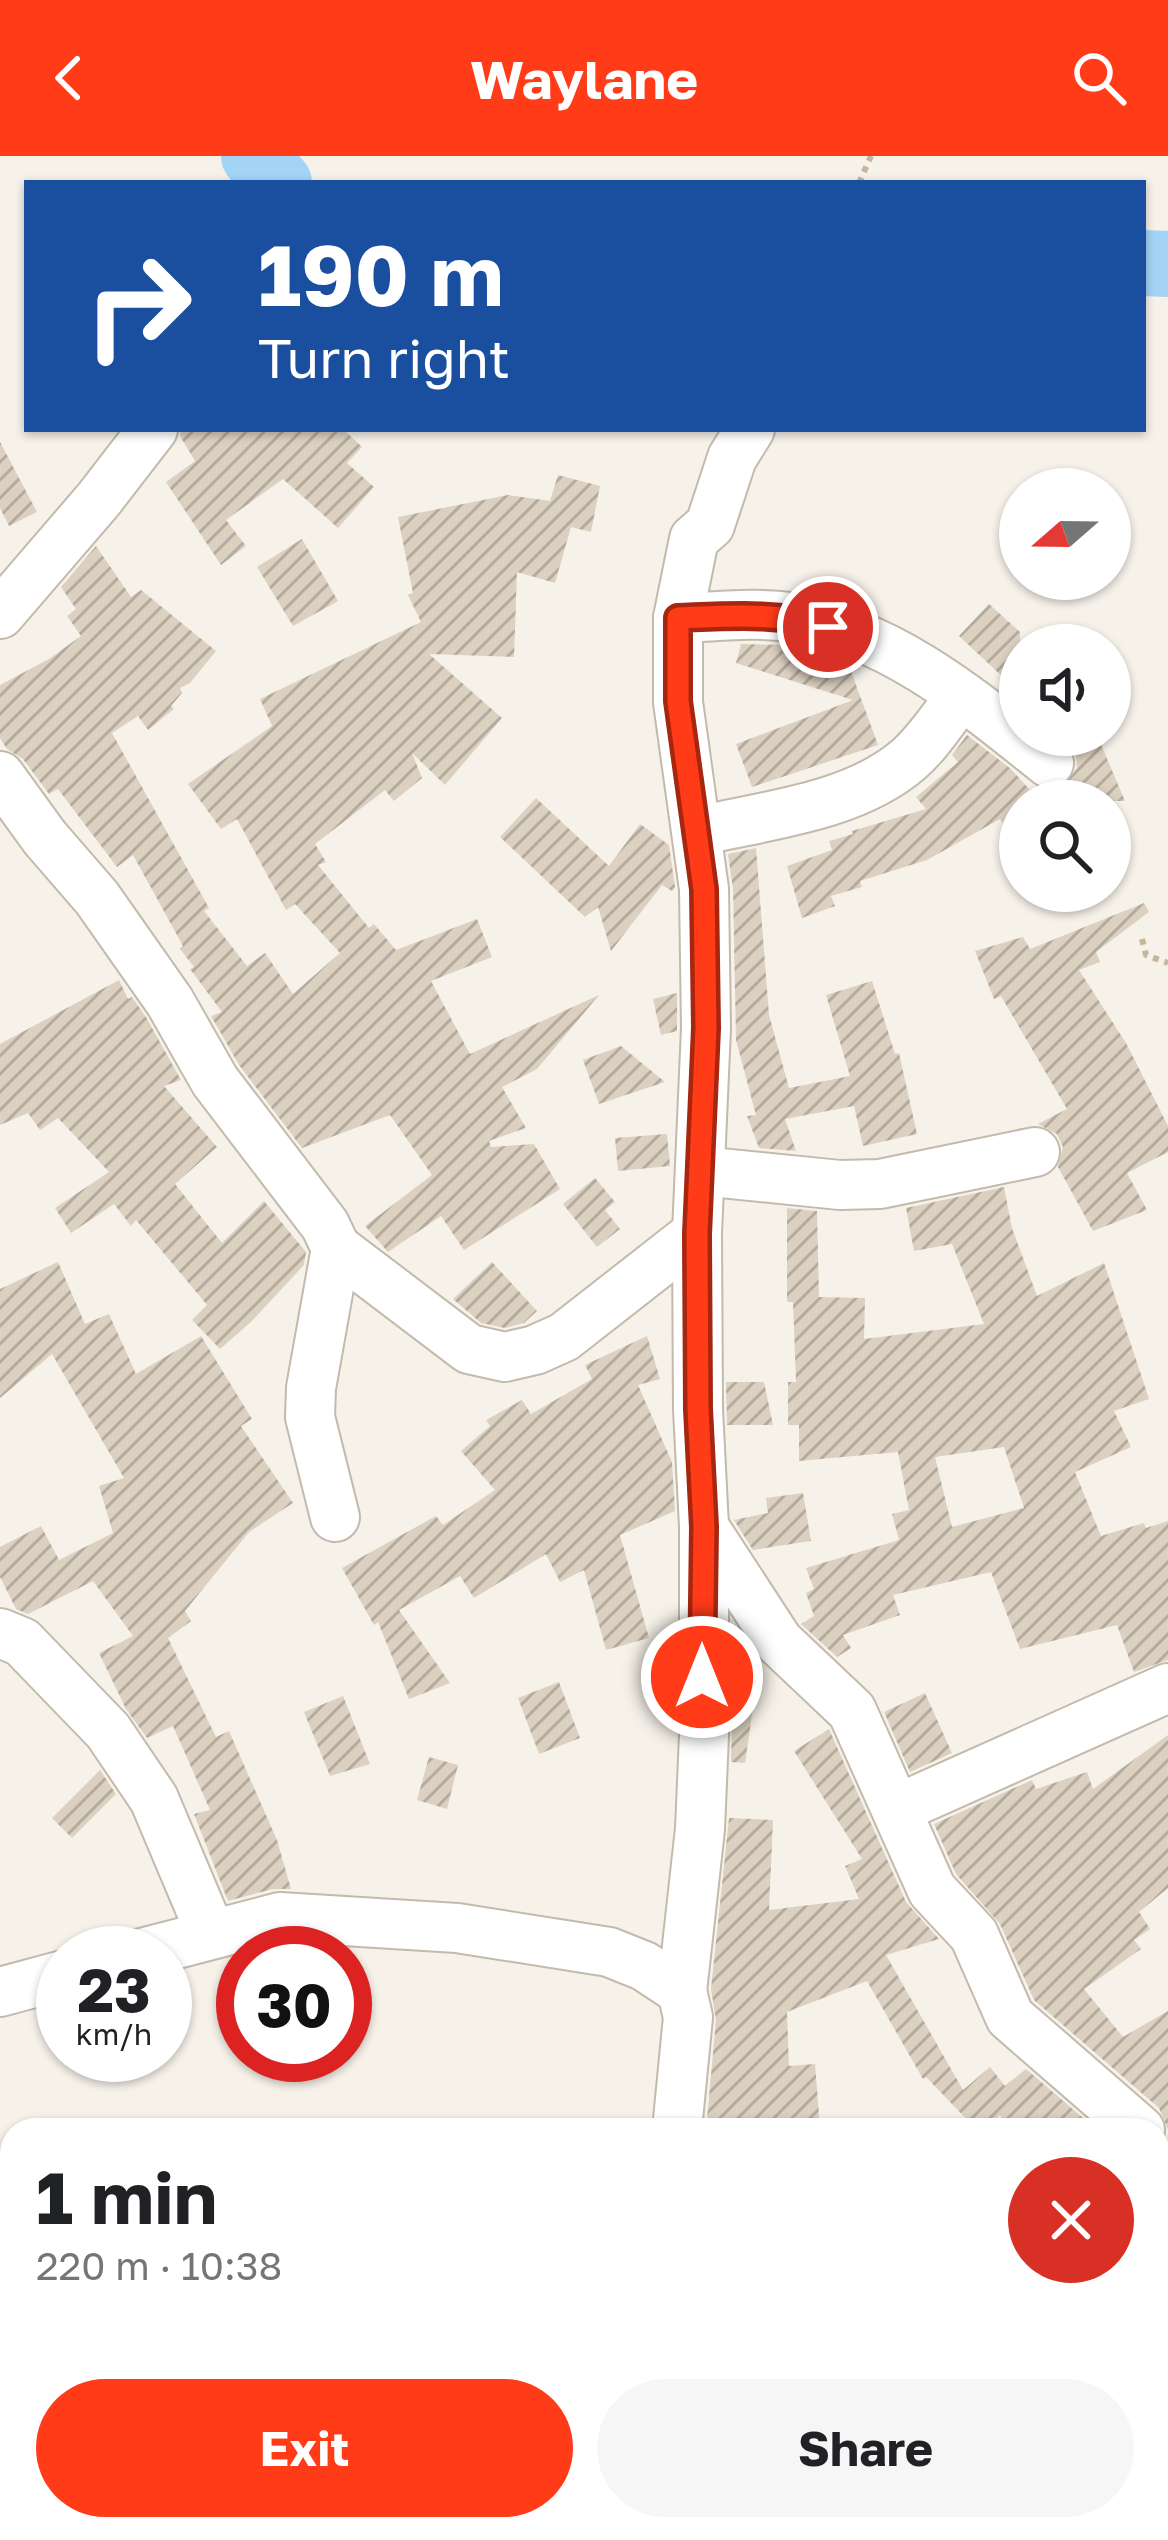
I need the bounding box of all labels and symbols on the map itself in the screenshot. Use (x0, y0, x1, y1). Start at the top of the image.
north arrow (999, 468, 1131, 600)
pin (777, 576, 879, 678)
position arrow (639, 1614, 765, 1740)
speed limit sign: 30 (216, 1926, 372, 2082)

